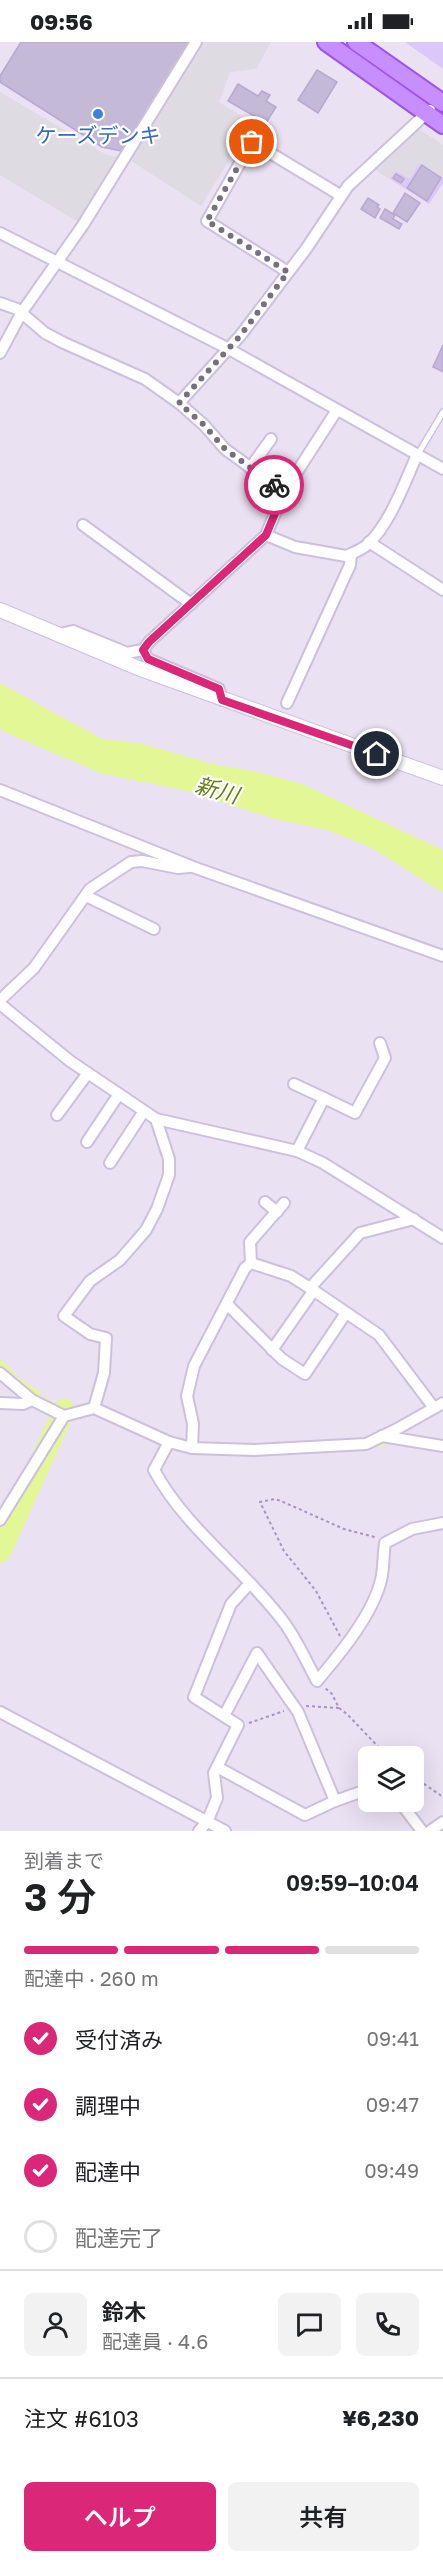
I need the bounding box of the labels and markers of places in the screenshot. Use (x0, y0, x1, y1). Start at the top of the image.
marker: ケーズデンキ (91, 107, 105, 121)
pin (226, 116, 277, 167)
place label: ケーズデンキ (36, 122, 160, 148)
pin (351, 728, 402, 779)

